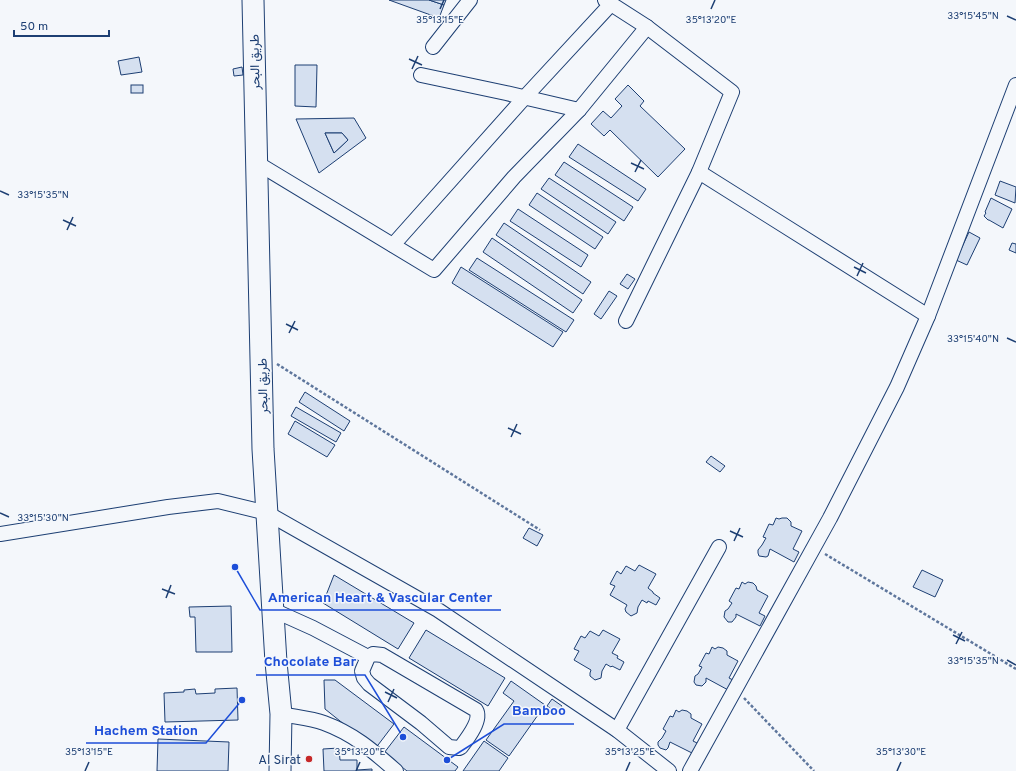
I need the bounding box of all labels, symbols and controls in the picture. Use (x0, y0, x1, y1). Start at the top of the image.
text: 33°15'45"N (947, 10, 999, 23)
scale bar (14, 12, 109, 38)
text: 35°13'15"E (416, 14, 464, 27)
text: 35°13'20"E (686, 14, 736, 27)
text: 50 m (20, 19, 48, 35)
street label: طريق البحر (248, 34, 265, 91)
text: 33°15'35"N (17, 189, 69, 202)
text: 33°15'40"N (947, 333, 999, 346)
street label: طريق البحر (256, 358, 273, 415)
text: 33°15'30"N (17, 512, 69, 525)
callout: American Heart & Vascular Center (260, 584, 501, 610)
text: American Heart & Vascular Center (268, 590, 492, 607)
callout: Chocolate Bar (256, 649, 365, 675)
text: Chocolate Bar (264, 654, 356, 671)
text: 33°15'35"N (947, 655, 999, 668)
callout: Bamboo (504, 698, 574, 724)
text: Bamboo (512, 703, 566, 720)
callout: Hachem Station (86, 717, 206, 743)
text: Hachem Station (94, 723, 198, 740)
text: 35°13'15"E (65, 746, 113, 759)
text: 35°13'20"E (335, 746, 385, 759)
text: 35°13'25"E (605, 746, 655, 759)
text: 35°13'30"E (876, 746, 926, 759)
place label: Al Sirat (258, 753, 301, 769)
marker: Al Sirat (304, 754, 314, 764)

